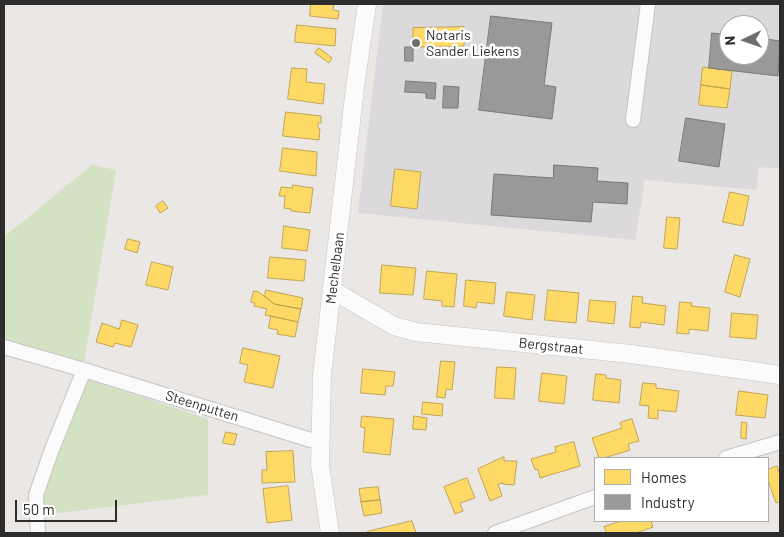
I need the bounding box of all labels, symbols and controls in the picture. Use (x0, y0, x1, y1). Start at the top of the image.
north arrow (719, 15, 769, 65)
place label: Notaris Sander Liekens (426, 27, 519, 59)
text: N (721, 36, 738, 46)
marker: Notaris Sander Liekens (410, 37, 422, 49)
street label: Mechelbaan (322, 231, 348, 305)
street label: Bergstraat (518, 334, 584, 358)
street label: Steenputten (163, 387, 241, 425)
legend (594, 457, 769, 522)
text: Homes (641, 468, 686, 486)
scale bar (18, 490, 120, 522)
text: Industry (641, 493, 695, 511)
text: 50 m (23, 500, 55, 518)

